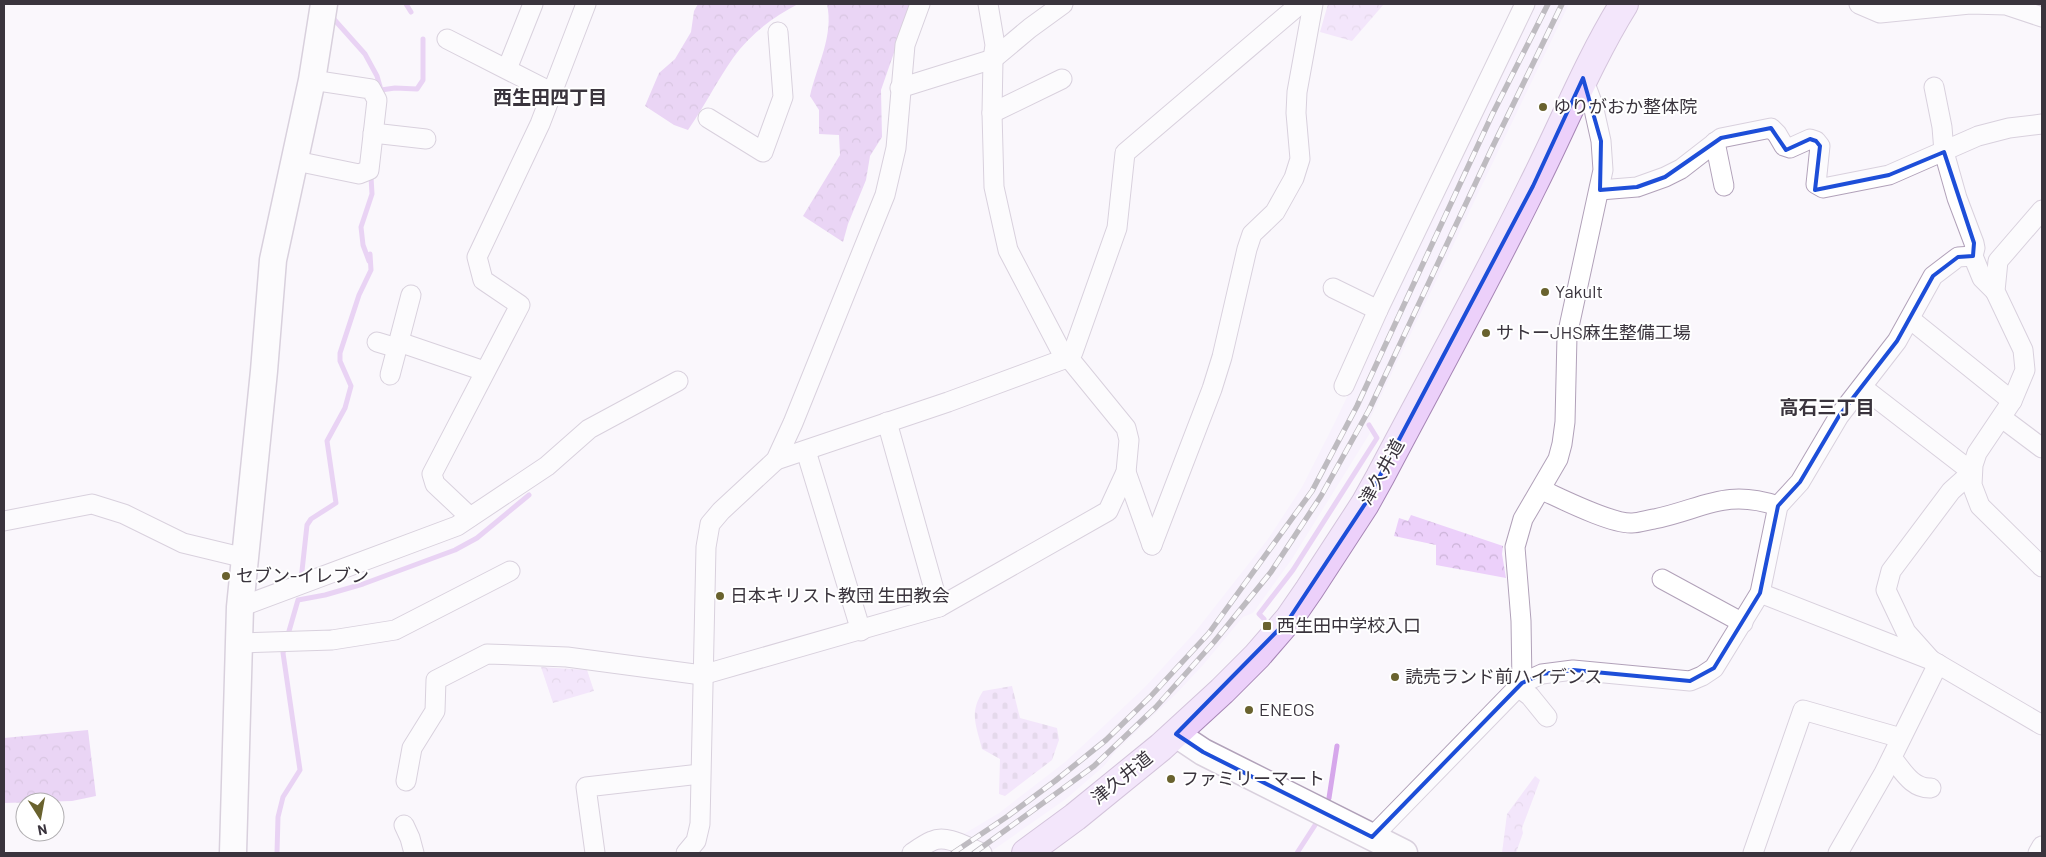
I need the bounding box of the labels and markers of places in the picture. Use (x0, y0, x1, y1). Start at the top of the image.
place label: ゆりがおか整体院 (1553, 95, 1697, 117)
marker: ゆりがおか整体院 (1537, 101, 1549, 113)
place label: Yakult (1555, 280, 1603, 302)
marker: Yakult (1539, 286, 1551, 298)
place label: サトーJHS麻生整備工場 (1496, 321, 1691, 343)
marker: サトーJHS麻生整備工場 (1480, 327, 1492, 339)
place label: セブン-イレブン (236, 564, 369, 586)
marker: セブン-イレブン (220, 570, 232, 582)
place label: 日本キリスト教団 生田教会 (730, 584, 950, 606)
marker: 日本キリスト教団 生田教会 (714, 590, 726, 602)
place label: 西生田中学校入口 (1277, 614, 1421, 636)
marker: 西生田中学校入口 (1261, 620, 1273, 632)
place label: 読売ランド前ハイデンス (1405, 665, 1602, 687)
marker: 読売ランド前ハイデンス (1389, 671, 1401, 683)
place label: ENEOS (1259, 698, 1314, 720)
marker: ENEOS (1243, 704, 1255, 716)
place label: ファミリーマート (1181, 767, 1325, 789)
marker: ファミリーマート (1165, 773, 1177, 785)

